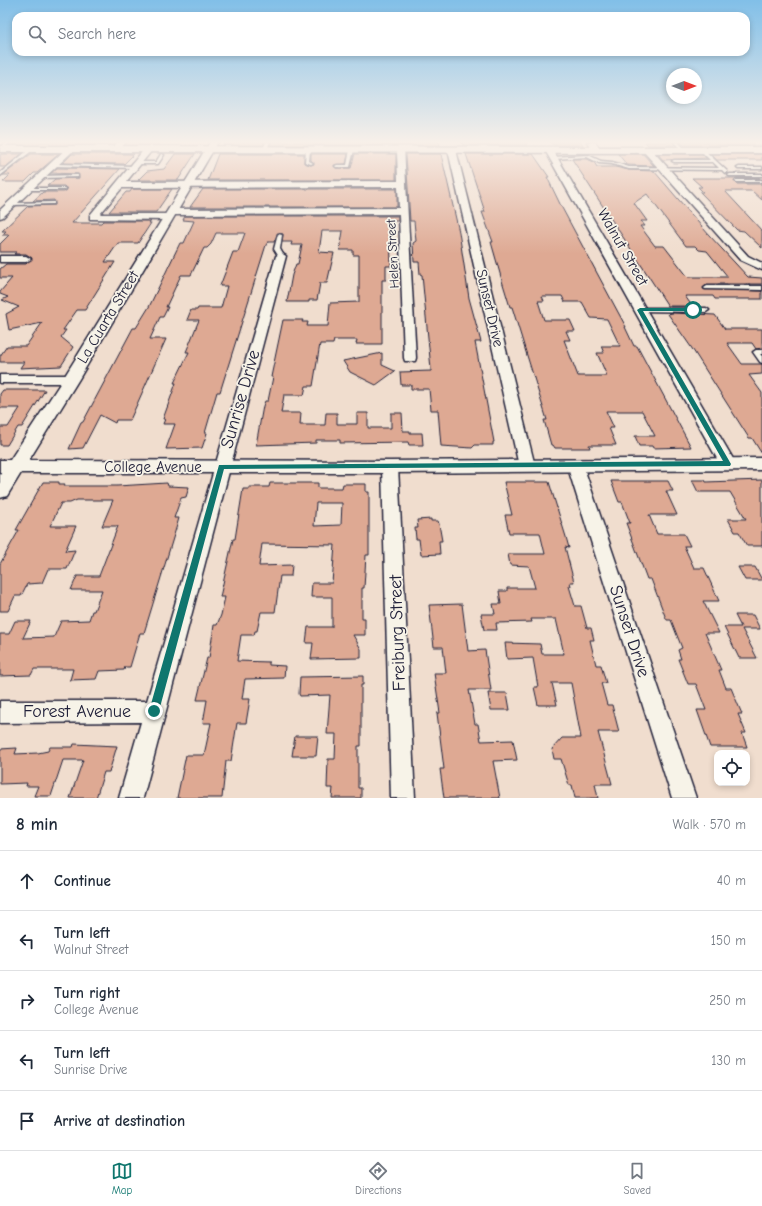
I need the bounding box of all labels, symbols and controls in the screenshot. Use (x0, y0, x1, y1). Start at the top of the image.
search box (12, 12, 750, 56)
icon: search (26, 23, 48, 45)
text: Search here (58, 25, 136, 43)
north arrow (666, 68, 702, 104)
street label: Walnut Street (594, 205, 653, 289)
street label: Helen Street (383, 218, 402, 289)
street label: La Cuarta Street (73, 267, 143, 367)
street label: Sunset Drive (472, 267, 508, 349)
route start (684, 301, 702, 319)
street label: Sunrise Drive (216, 347, 265, 451)
street label: College Avenue (104, 458, 202, 476)
street label: Freiburg Street (385, 574, 410, 691)
street label: Sunset Drive (605, 583, 654, 680)
street label: Forest Avenue (23, 701, 131, 722)
route end (145, 702, 163, 720)
map controls (714, 750, 750, 786)
button: locate (714, 750, 750, 786)
text: 8 min (16, 815, 58, 834)
text: Walk · 570 m (673, 817, 746, 832)
icon: ahead (16, 870, 38, 892)
text: Continue (54, 872, 111, 890)
text: 40 m (717, 873, 746, 888)
text: Turn left (54, 924, 110, 942)
icon: left (16, 930, 38, 952)
text: 150 m (711, 933, 746, 948)
text: Walnut Street (54, 942, 128, 957)
text: Turn right (54, 984, 120, 1002)
icon: right (16, 990, 38, 1012)
text: 250 m (709, 993, 746, 1008)
text: College Avenue (54, 1002, 138, 1017)
text: Turn left (54, 1044, 110, 1062)
icon: left (16, 1050, 38, 1072)
text: 130 m (711, 1053, 746, 1068)
text: Sunrise Drive (54, 1062, 127, 1077)
icon: arrive (16, 1110, 38, 1132)
text: Arrive at destination (54, 1112, 185, 1130)
tab: Map (111, 1160, 133, 1197)
tab: Directions (355, 1160, 402, 1197)
tab: Saved (624, 1160, 651, 1197)

